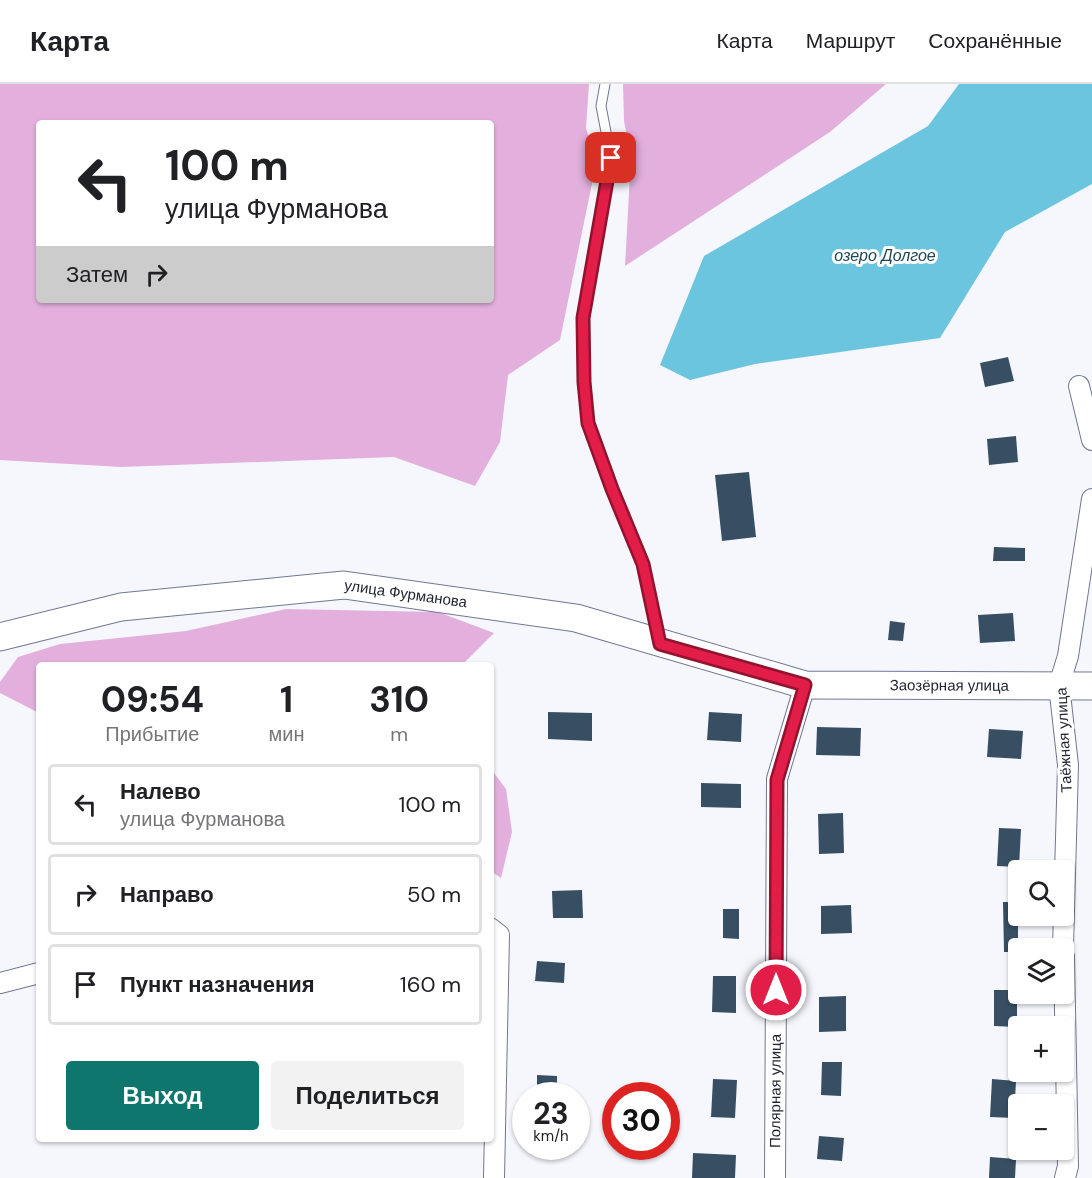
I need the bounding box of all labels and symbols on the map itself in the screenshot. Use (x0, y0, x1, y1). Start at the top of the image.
pin (585, 132, 636, 183)
water label: озеро Долгое (834, 245, 936, 266)
street label: улица Фурманова (343, 575, 469, 612)
street label: Заозёрная улица (890, 675, 1010, 696)
street label: Таёжная улица (1051, 686, 1077, 793)
position arrow (744, 958, 808, 1022)
street label: Полярная улица (765, 1033, 786, 1148)
speed limit sign: 30 (602, 1082, 680, 1160)

